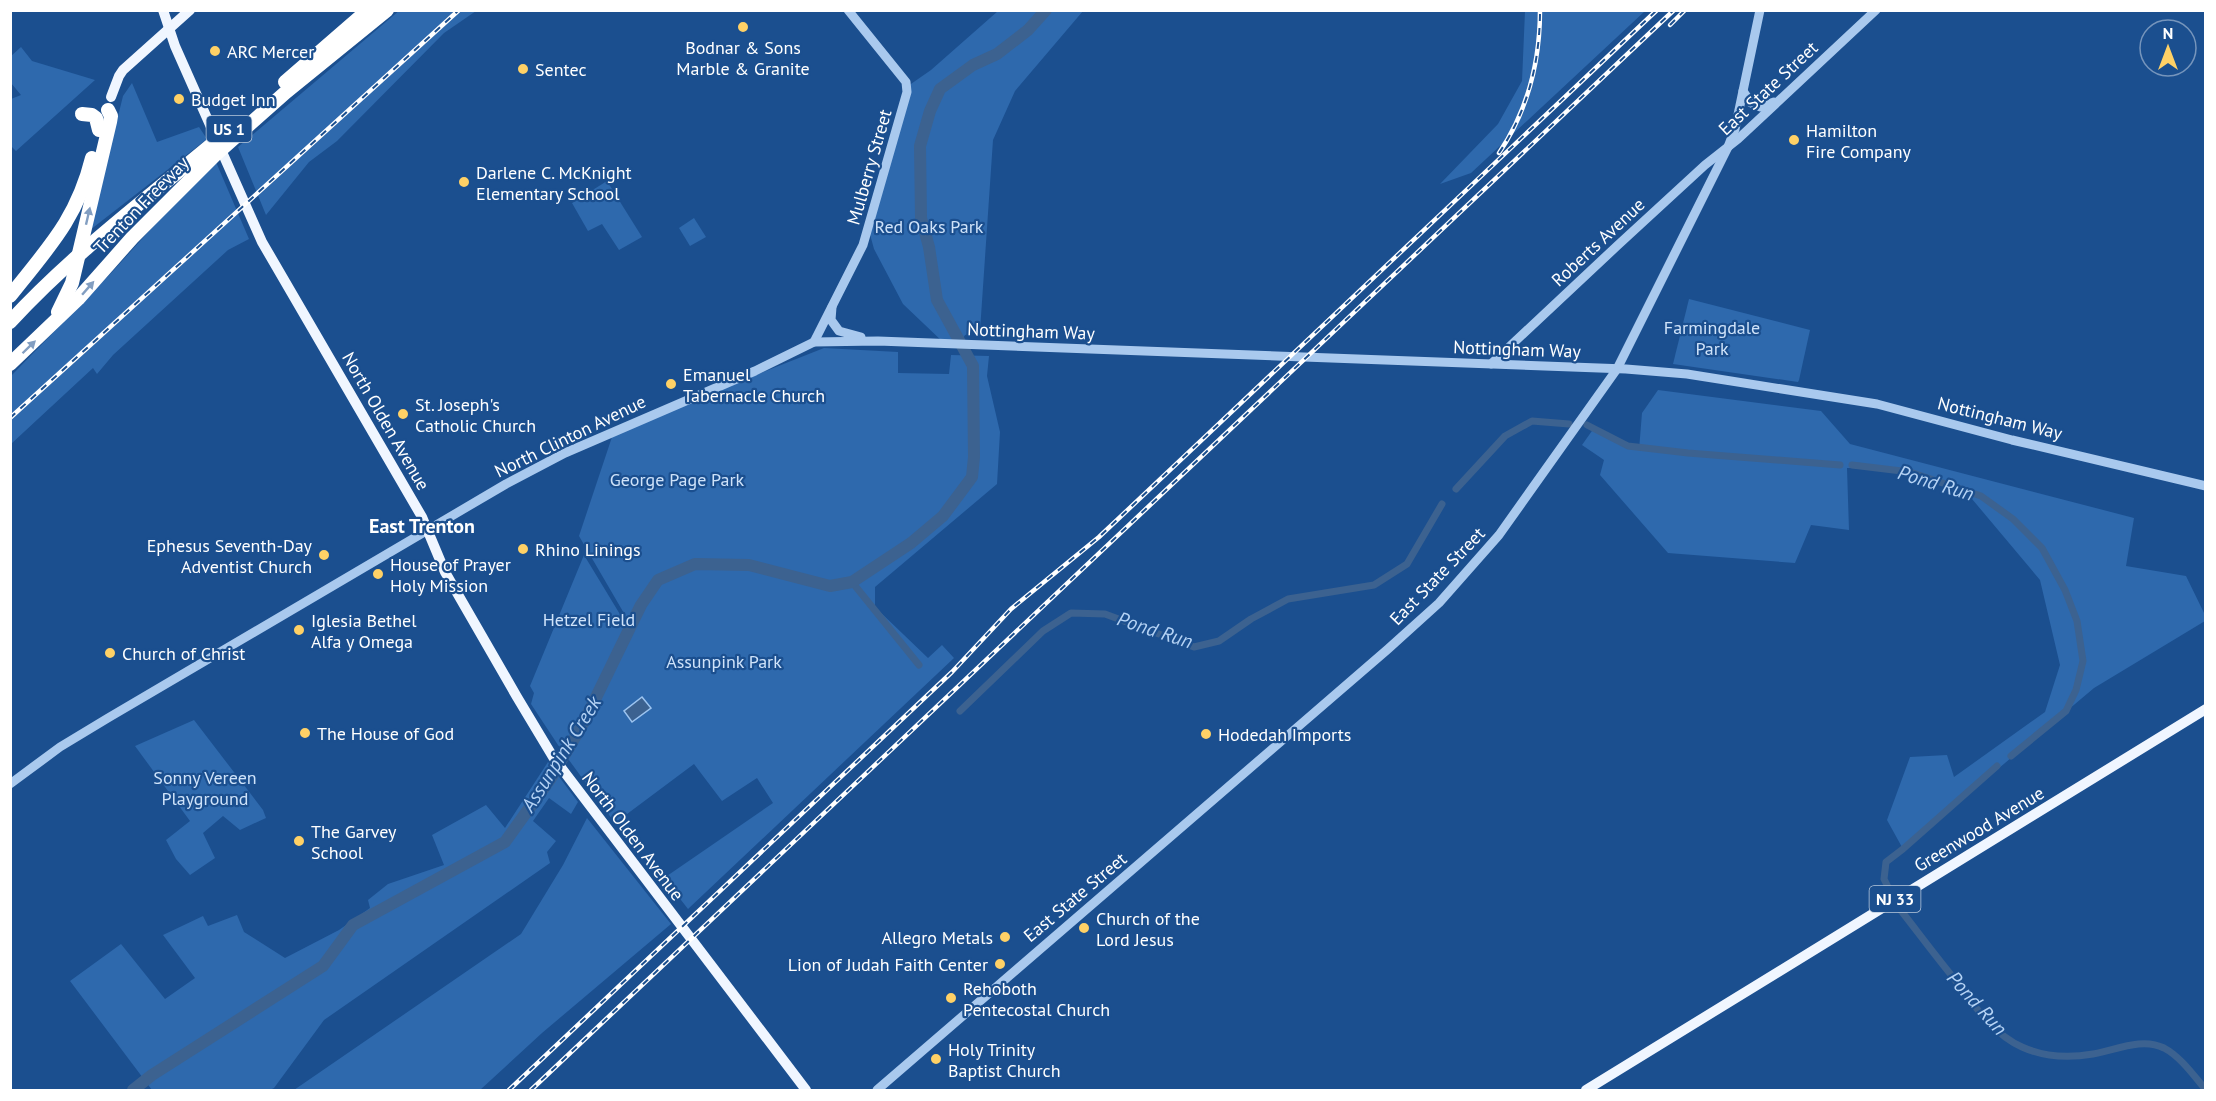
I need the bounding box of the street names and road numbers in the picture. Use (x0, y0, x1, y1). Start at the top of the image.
street label: East State Street (1714, 36, 1822, 140)
street label: Mulberry Street (842, 107, 896, 227)
road number: US 1 (206, 116, 252, 142)
street label: Trenton Freeway (89, 151, 194, 259)
street label: Roberts Avenue (1547, 193, 1649, 291)
street label: Nottingham Way (967, 317, 1096, 345)
street label: Nottingham Way (1453, 335, 1582, 363)
street label: North Olden Avenue (337, 348, 435, 494)
street label: North Clinton Avenue (491, 389, 649, 483)
street label: Nottingham Way (1935, 391, 2065, 445)
street label: East State Street (1384, 522, 1490, 630)
street label: North Olden Avenue (577, 767, 689, 905)
street label: Greenwood Avenue (1910, 781, 2048, 877)
street label: East State Street (1019, 847, 1131, 947)
road number: NJ 33 (1870, 886, 1920, 912)

